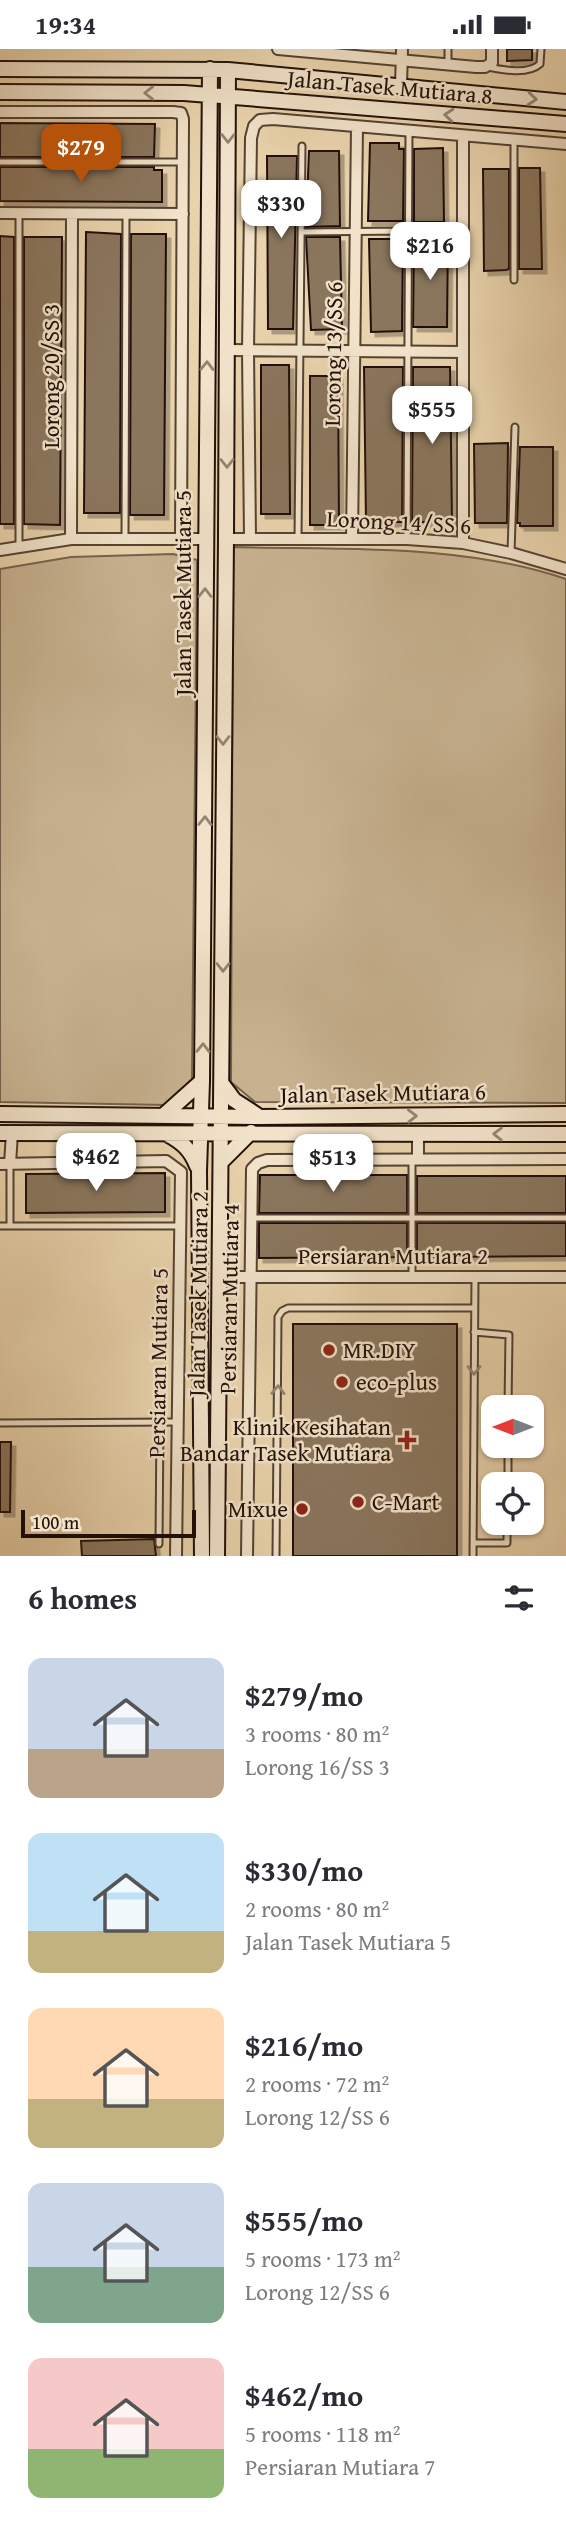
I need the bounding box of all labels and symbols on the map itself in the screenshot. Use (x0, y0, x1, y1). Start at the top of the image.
street label: Jalan Tasek Mutiara 8 (283, 61, 494, 112)
one-way arrow (143, 85, 154, 101)
one-way arrow (527, 91, 538, 106)
one-way arrow (443, 108, 454, 123)
pin: $279 (40, 125, 122, 184)
one-way arrow (220, 133, 235, 144)
pin: $330 (240, 181, 322, 240)
pin: $216 (389, 223, 471, 282)
street label: Lorong 13/SS 6 (315, 281, 350, 427)
street label: Lorong 20/SS 3 (34, 304, 67, 448)
one-way arrow (199, 360, 215, 371)
pin: $555 (391, 387, 473, 446)
one-way arrow (219, 459, 235, 469)
street label: Jalan Tasek Mutiara 5 (166, 490, 199, 699)
street label: Lorong 14/SS 6 (326, 501, 472, 542)
one-way arrow (197, 588, 213, 598)
one-way arrow (215, 735, 231, 746)
one-way arrow (197, 815, 213, 826)
one-way arrow (215, 963, 231, 973)
one-way arrow (195, 1043, 210, 1054)
street label: Jalan Tasek Mutiara 6 (277, 1074, 486, 1111)
one-way arrow (407, 1108, 418, 1123)
one-way arrow (492, 1126, 503, 1141)
pin: $462 (55, 1133, 137, 1193)
pin: $513 (292, 1135, 374, 1194)
street label: Jalan Tasek Mutiara 2 (179, 1191, 216, 1400)
street label: Persiaran Mutiara 4 (210, 1204, 247, 1394)
street label: Persiaran Mutiara 2 (298, 1239, 488, 1272)
street label: Persiaran Mutiara 5 (139, 1268, 176, 1458)
place label: MR.DIY (343, 1333, 416, 1366)
marker: MR.DIY (321, 1342, 337, 1358)
place label: eco-plus (356, 1365, 437, 1398)
one-way arrow (466, 1365, 482, 1376)
marker: eco-plus (334, 1374, 350, 1390)
one-way arrow (270, 1384, 286, 1395)
north arrow (481, 1395, 544, 1458)
place label: Klinik Kesihatan Bandar Tasek Mutiara (180, 1410, 391, 1469)
marker: Klinik Kesihatan Bandar Tasek Mutiara (397, 1430, 417, 1450)
place label: C-Mart (372, 1485, 440, 1518)
place label: Mixue (228, 1492, 288, 1525)
marker: C-Mart (350, 1494, 366, 1510)
marker: Mixue (294, 1501, 310, 1517)
scale bar (21, 1507, 196, 1539)

